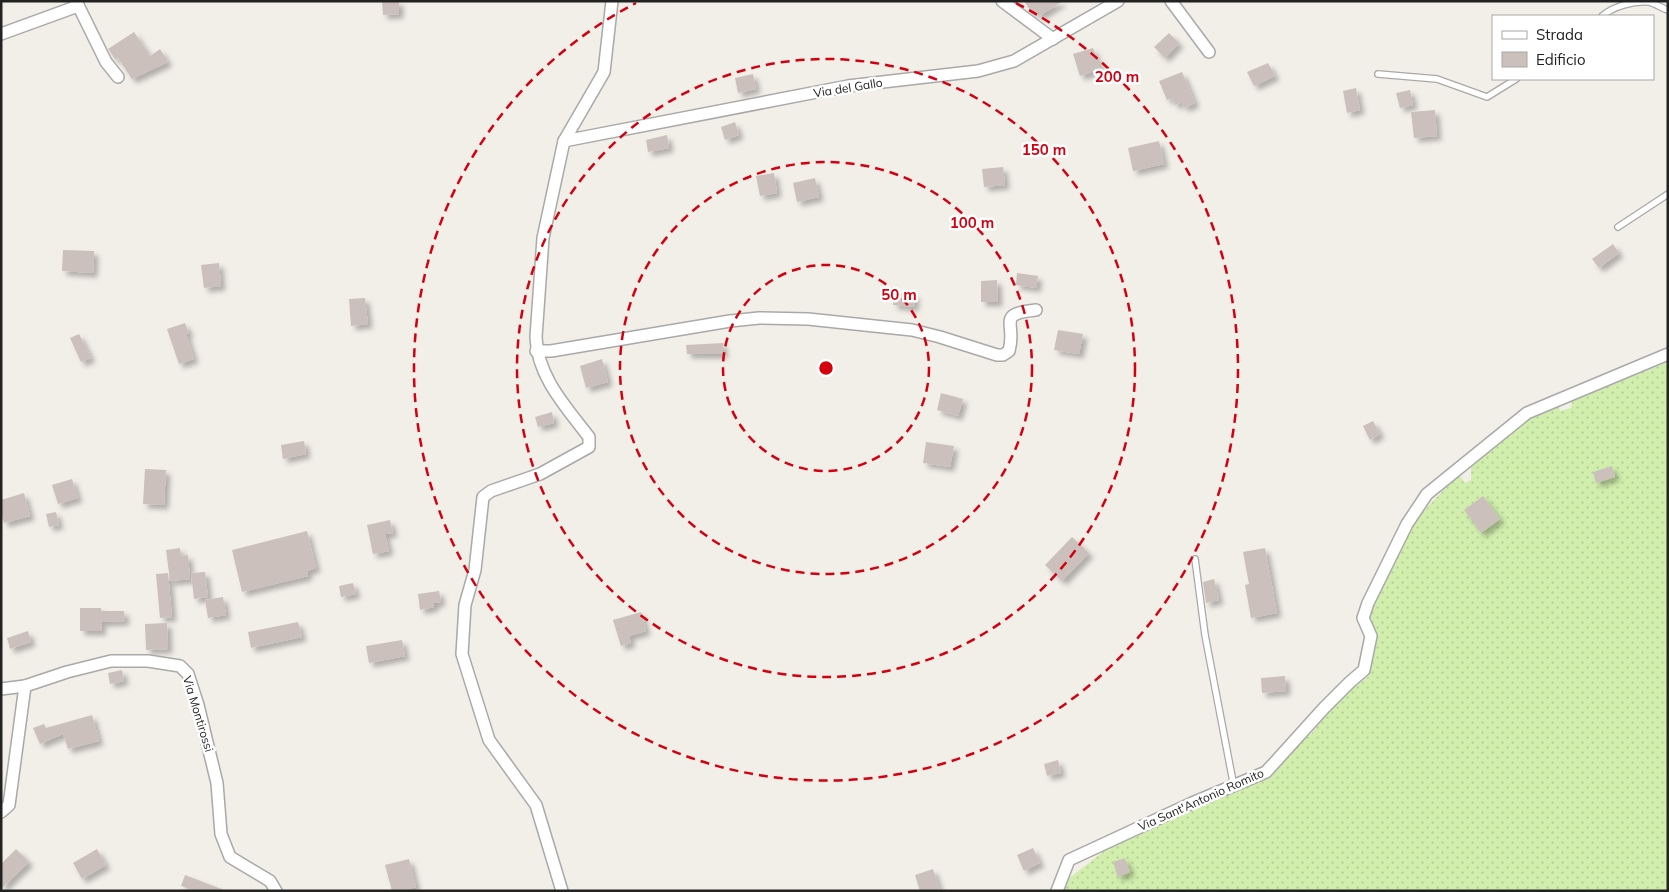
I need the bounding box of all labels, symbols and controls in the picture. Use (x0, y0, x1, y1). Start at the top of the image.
legend (1492, 15, 1654, 80)
text: Strada (1536, 25, 1583, 44)
text: Edificio (1536, 50, 1586, 69)
text: 200 m (1095, 67, 1139, 86)
street label: Via del Gallo (812, 75, 884, 100)
text: 150 m (1022, 140, 1066, 159)
text: 100 m (950, 213, 994, 232)
text: 50 m (881, 285, 917, 304)
centre of rings (817, 359, 835, 377)
street label: Via Montirossi (180, 674, 217, 754)
street label: Via Sant'Antonio Romito (1136, 765, 1266, 834)

